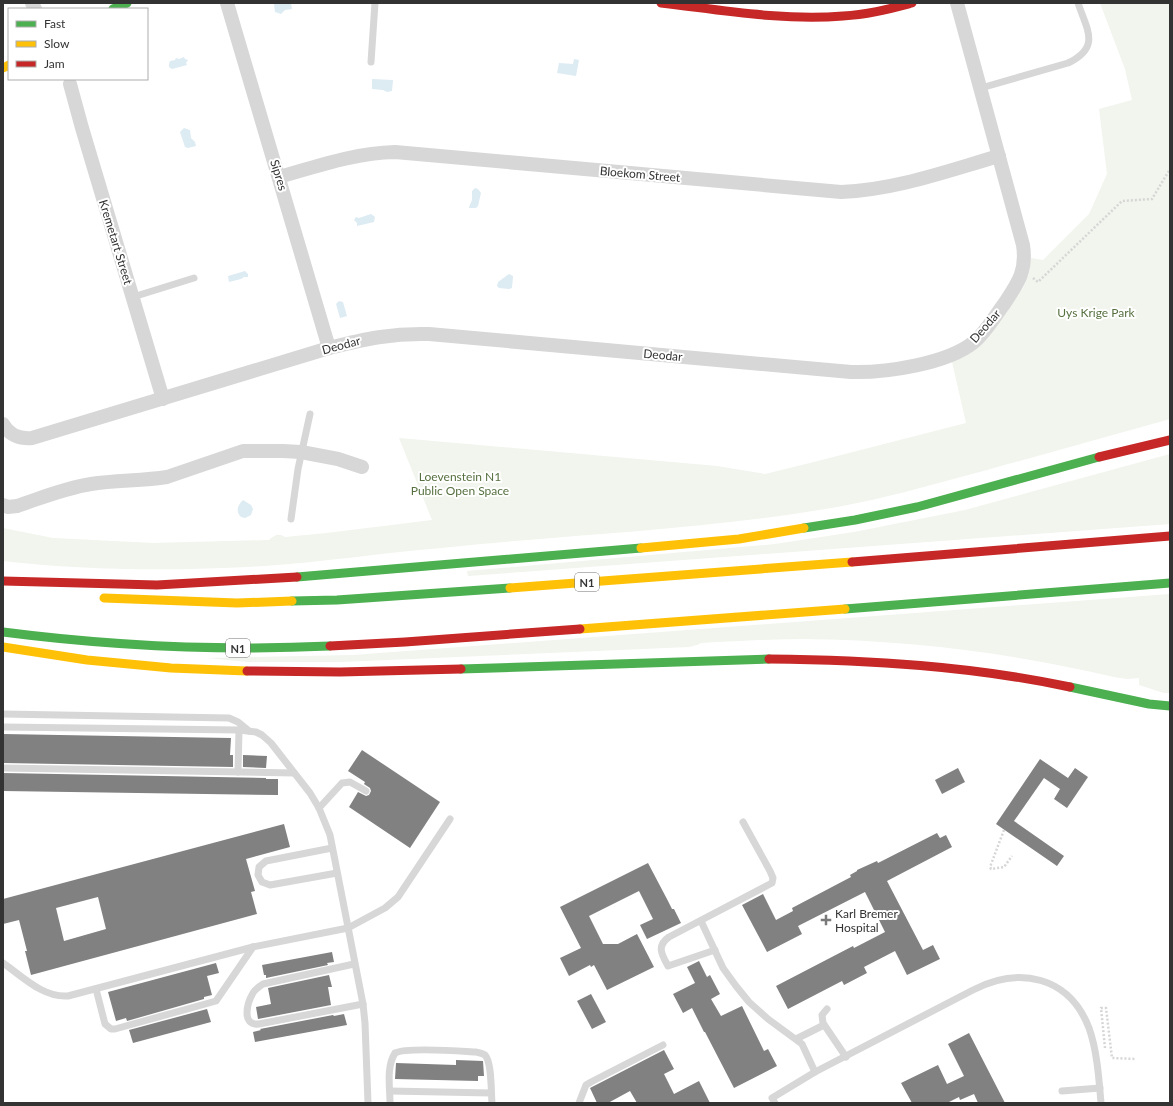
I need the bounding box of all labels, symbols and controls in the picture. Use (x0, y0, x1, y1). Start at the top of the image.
legend (8, 8, 148, 80)
text: Fast (44, 16, 66, 31)
text: Slow (44, 36, 70, 51)
text: Jam (44, 56, 65, 71)
street label: Sipres (267, 158, 291, 192)
street label: Bloekom Street (599, 163, 682, 185)
street label: Kremetart Street (96, 198, 136, 287)
park label: Uys Krige Park (1057, 305, 1136, 320)
street label: Deodar (966, 306, 1004, 346)
street label: Deodar (320, 333, 363, 357)
street label: Deodar (643, 346, 684, 364)
park label: Loevenstein N1 Public Open Space (411, 469, 509, 498)
road number: N1 (575, 573, 599, 591)
road number: N1 (226, 639, 250, 657)
place label: Karl Bremer Hospital (835, 906, 898, 935)
marker: Karl Bremer Hospital (820, 914, 832, 926)

